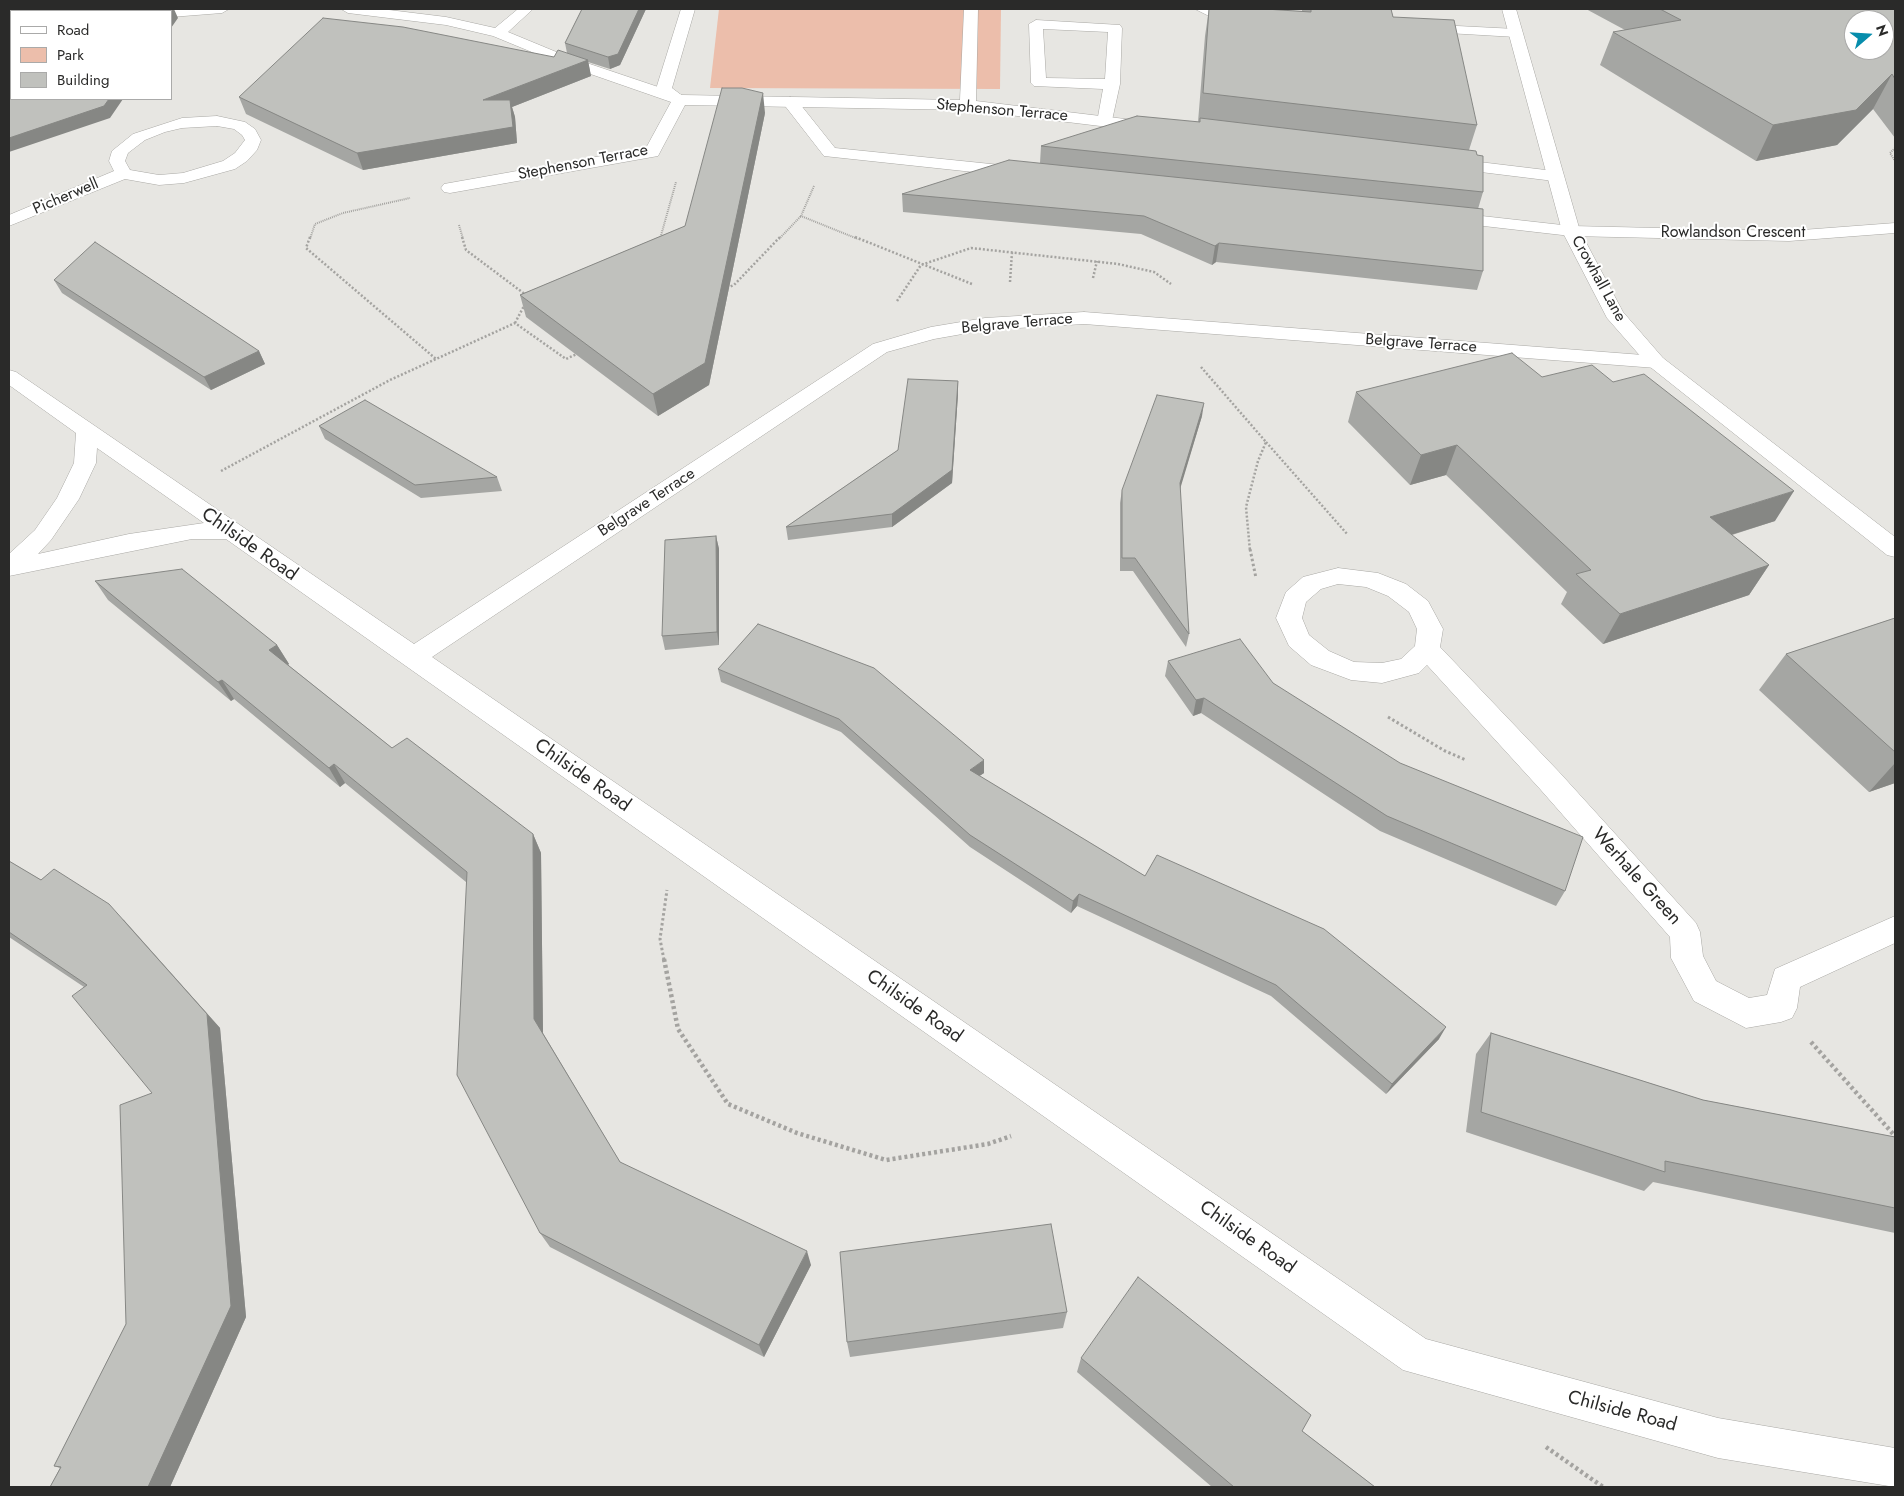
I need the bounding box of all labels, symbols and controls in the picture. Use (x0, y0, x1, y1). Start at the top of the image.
legend (10, 10, 172, 100)
north arrow (1844, 10, 1894, 60)
text: Road (57, 19, 89, 41)
text: N (1871, 22, 1894, 39)
text: Park (57, 44, 84, 66)
text: Building (57, 69, 109, 91)
street label: Stephenson Terrace (935, 96, 1069, 126)
street label: Stephenson Terrace (516, 141, 650, 185)
street label: Picherwell (30, 175, 102, 219)
street label: Rowlandson Crescent (1661, 223, 1805, 243)
street label: Crowhall Lane (1566, 233, 1630, 325)
street label: Belgrave Terrace (961, 310, 1073, 338)
street label: Belgrave Terrace (1365, 331, 1477, 357)
street label: Belgrave Terrace (595, 465, 699, 541)
street label: Chilside Road (197, 503, 301, 587)
street label: Chilside Road (530, 734, 634, 818)
street label: Werhale Green (1586, 824, 1686, 930)
street label: Chilside Road (862, 965, 966, 1049)
street label: Chilside Road (1195, 1196, 1299, 1280)
street label: Chilside Road (1565, 1386, 1679, 1438)

